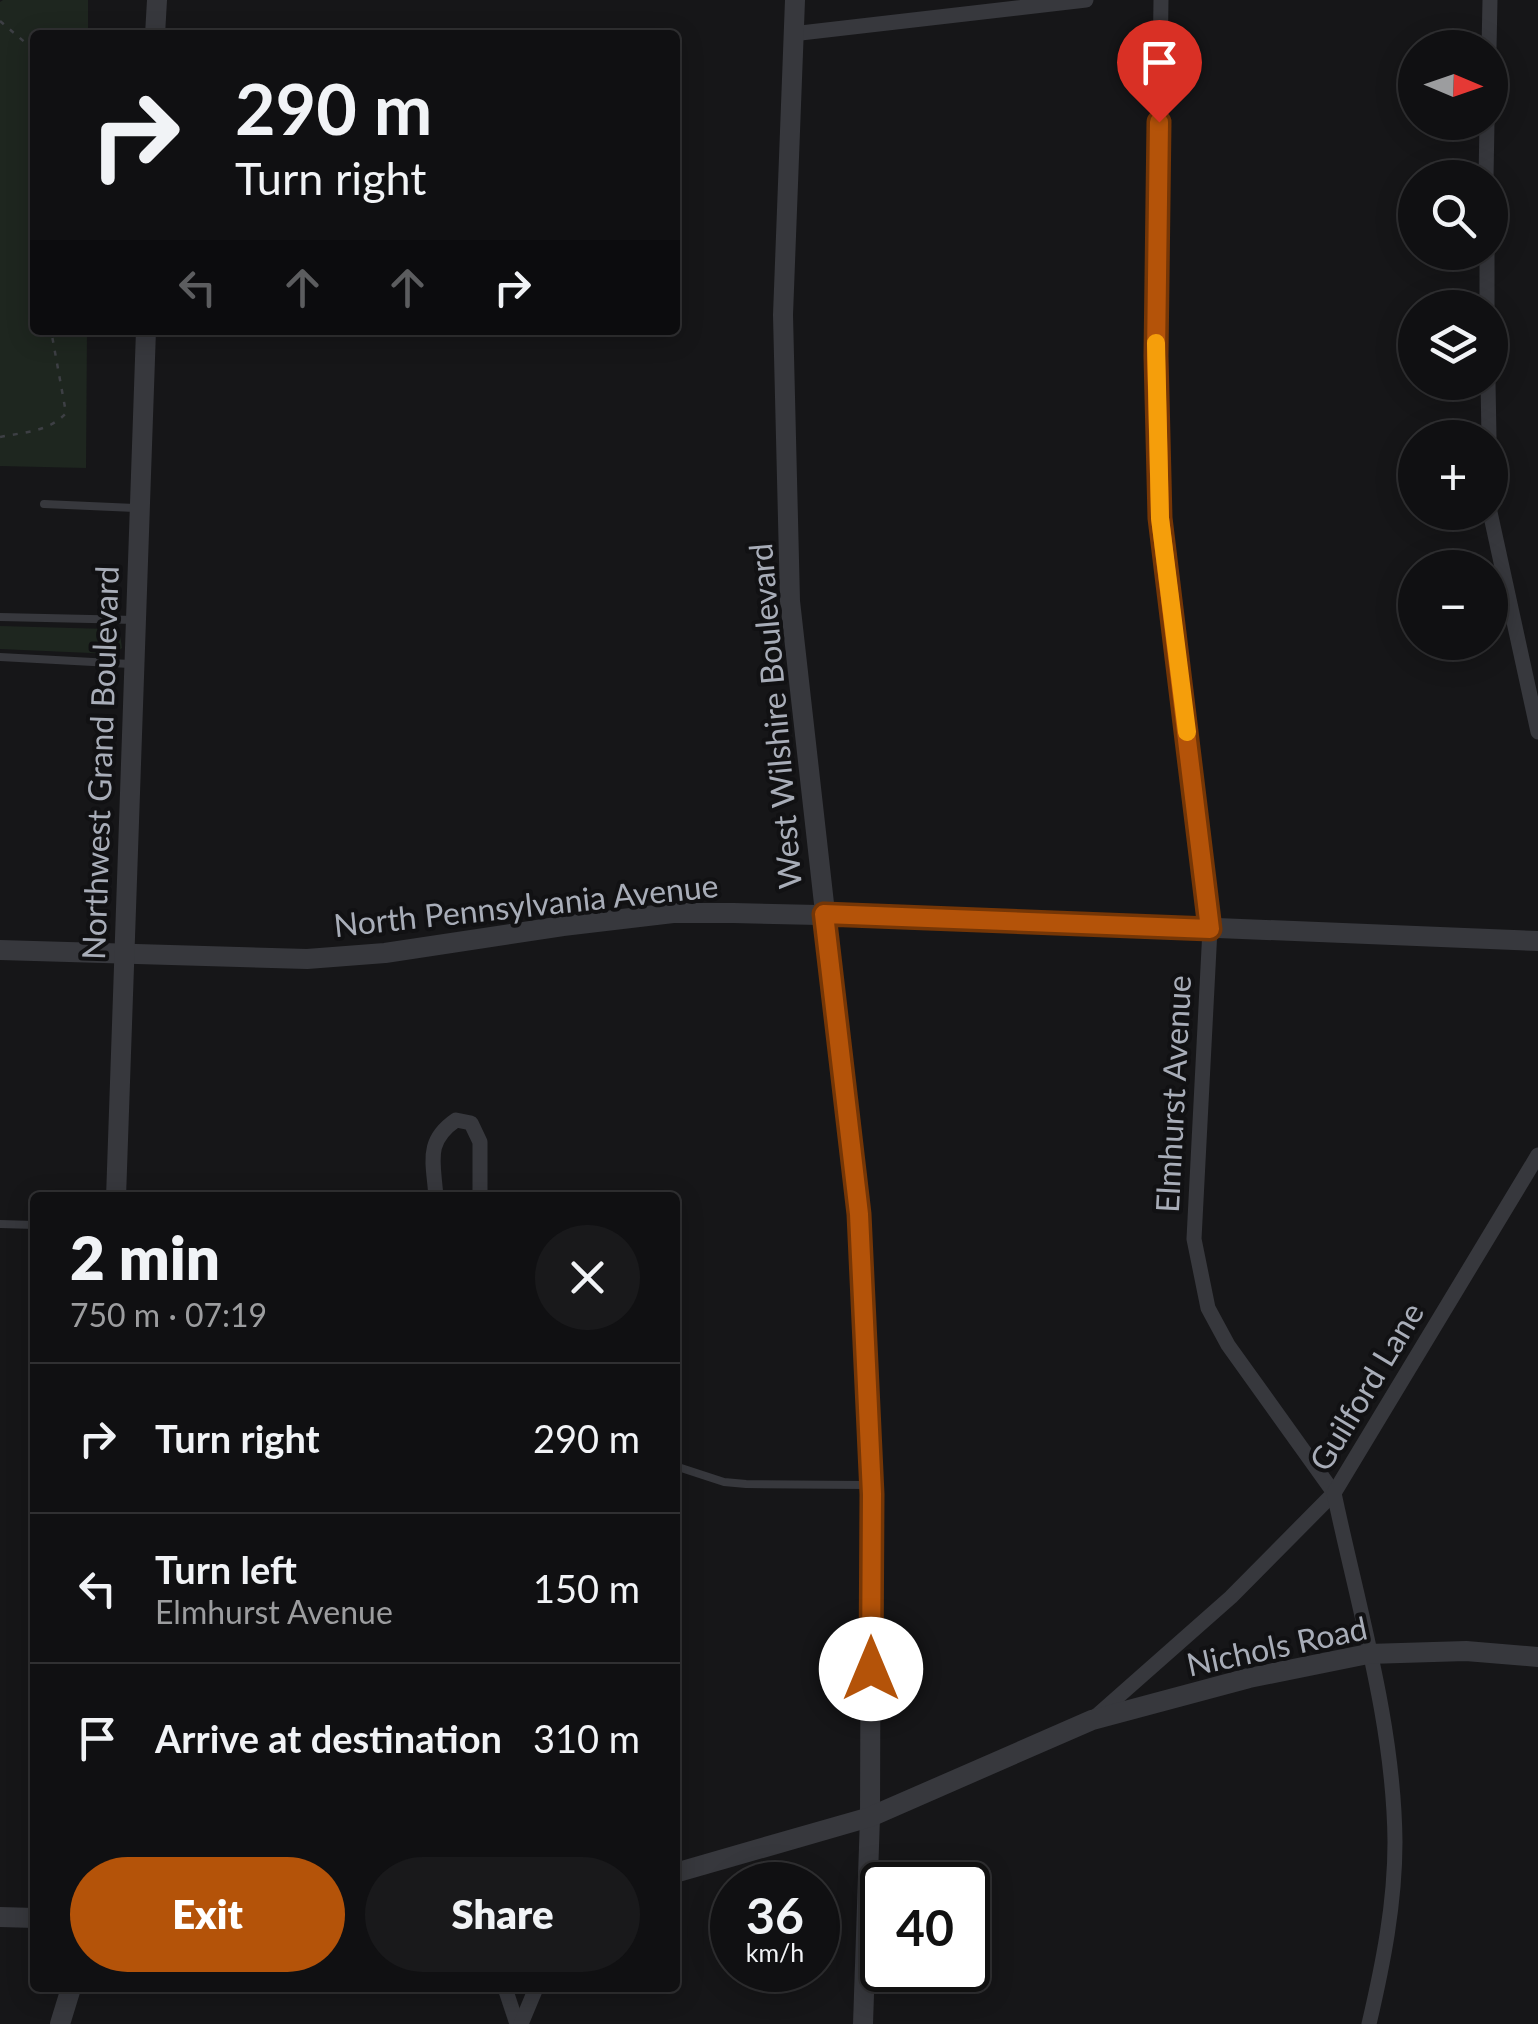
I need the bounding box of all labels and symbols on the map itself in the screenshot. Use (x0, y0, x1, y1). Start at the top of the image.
pin (1117, 20, 1202, 123)
north arrow (1398, 30, 1508, 140)
street label: West Wilshire Boulevard (740, 542, 809, 890)
street label: Northwest Grand Boulevard (73, 565, 126, 961)
street label: North Pennsylvania Avenue (332, 865, 720, 944)
street label: Elmhurst Avenue (1147, 974, 1198, 1214)
street label: Guilford Lane (1300, 1295, 1431, 1477)
street label: Nichols Road (1183, 1607, 1371, 1684)
position arrow (819, 1617, 923, 1721)
speed limit sign: 40 (860, 1862, 990, 1992)

